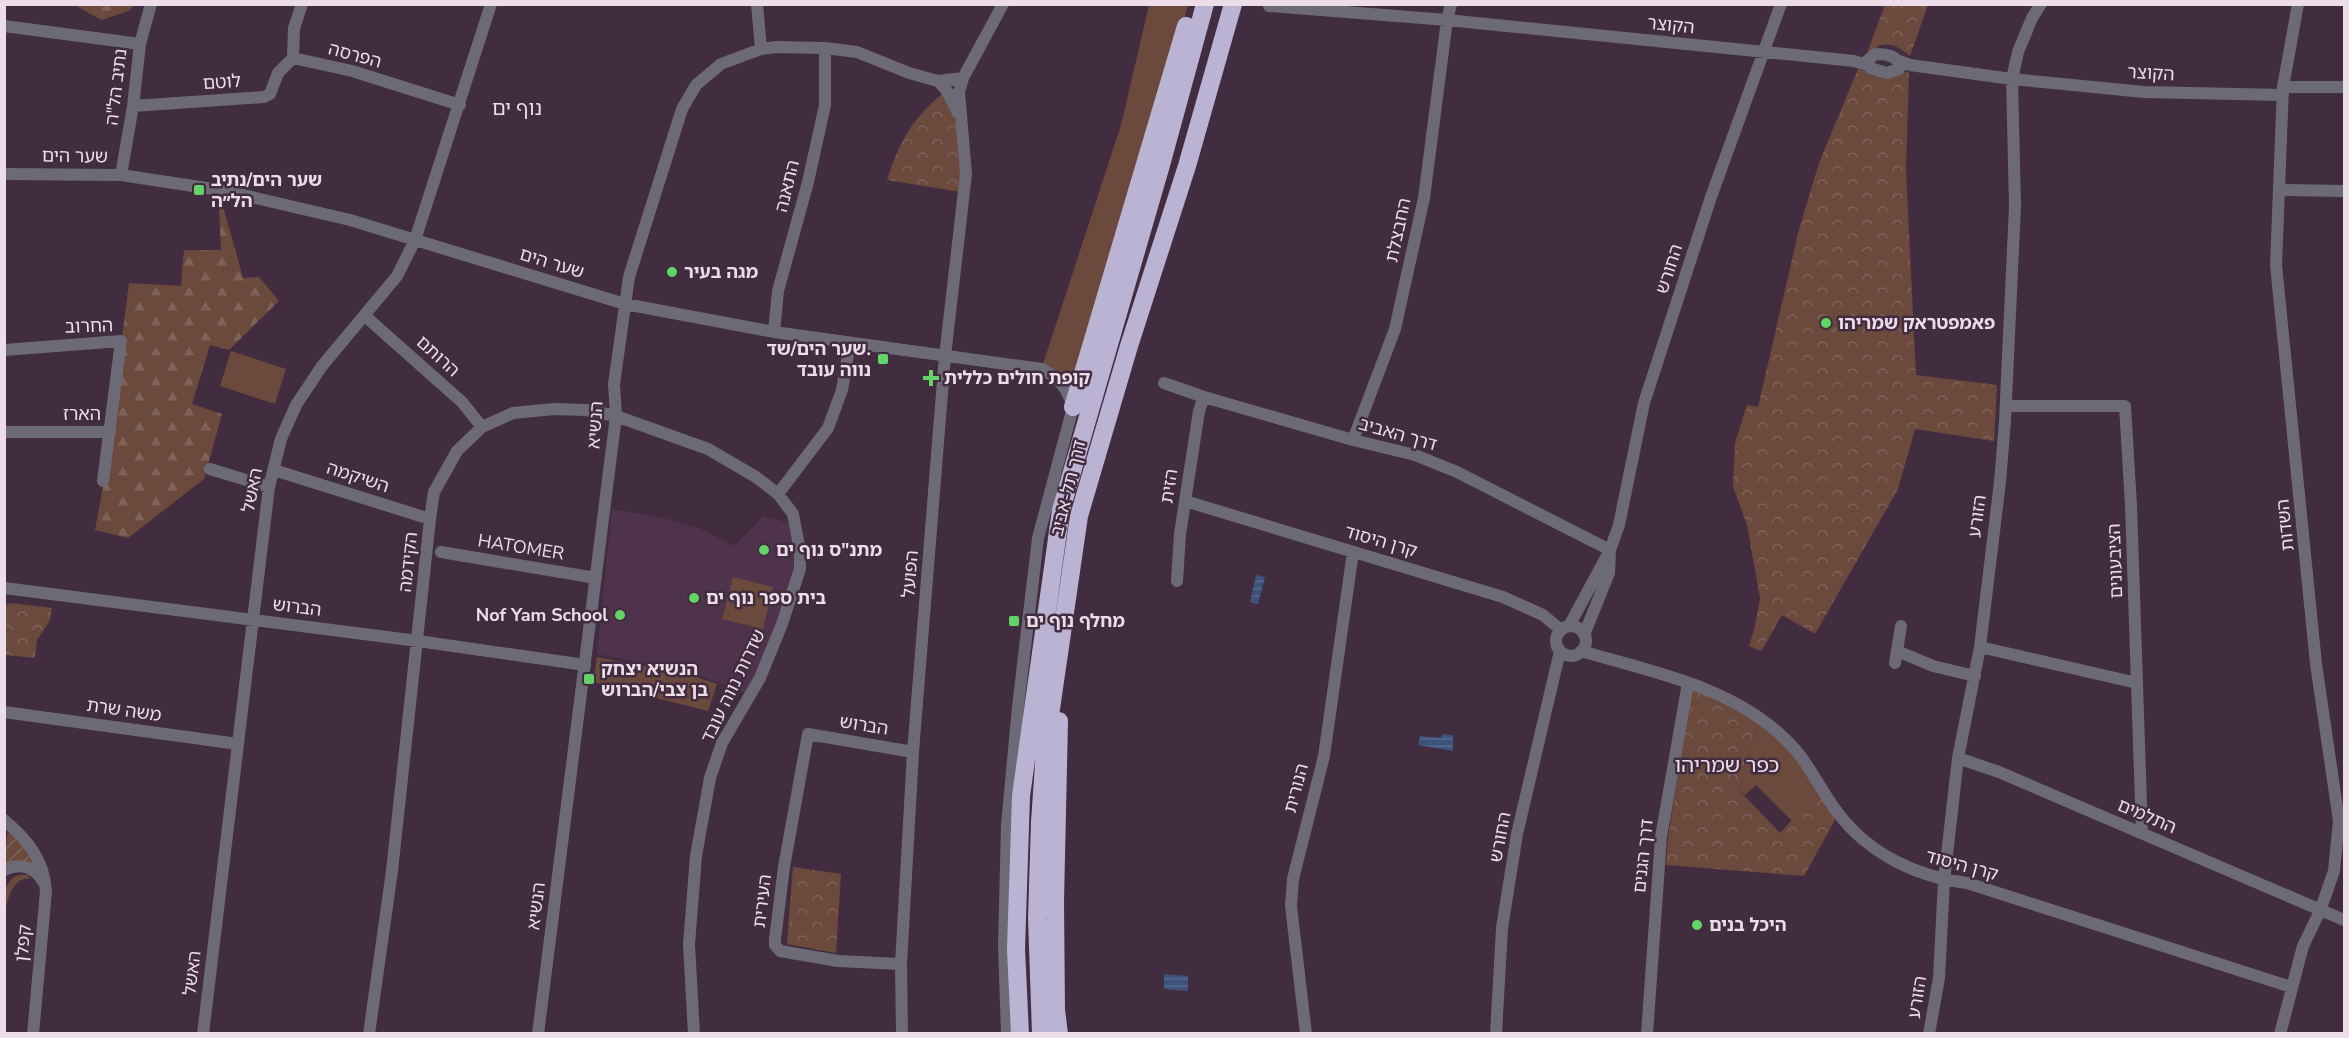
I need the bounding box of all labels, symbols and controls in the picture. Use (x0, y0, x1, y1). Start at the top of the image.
street label: הקוצר (1646, 11, 1696, 39)
street label: הפרסה (326, 36, 384, 74)
street label: נתיב הל"ה (99, 47, 133, 127)
street label: הקוצר (2127, 60, 2175, 86)
street label: לוטם (202, 69, 242, 95)
district label: נוף ים (492, 95, 542, 122)
street label: שער הים (42, 143, 108, 169)
street label: התאנה (769, 157, 805, 215)
place label: שער הים/נתיב הל״ה (211, 168, 322, 213)
marker: שער הים/נתיב הל״ה (192, 183, 206, 197)
street label: החבצלת (1379, 196, 1417, 264)
street label: החורש (1650, 241, 1688, 297)
street label: שער הים (517, 242, 587, 284)
place label: מגה בעיר (684, 260, 759, 284)
marker: מגה בעיר (665, 265, 679, 279)
place label: פאמפטראק שמריהו (1838, 311, 1995, 335)
street label: החרוב (64, 313, 114, 339)
marker: פאמפטראק שמריהו (1819, 316, 1833, 330)
street label: הרותם (411, 330, 465, 382)
place label: שער הים/שד. נווה עובד (766, 337, 871, 382)
marker: שער הים/שד. נווה עובד (876, 352, 890, 366)
place label: קופת חולים כללית (944, 366, 1090, 390)
marker: קופת חולים כללית (922, 369, 940, 387)
street label: הנשיא (581, 400, 609, 450)
street label: הארז (63, 402, 101, 426)
street label: דרך האביב (1356, 411, 1440, 457)
street label: דרך תל-אביב (1044, 437, 1092, 538)
street label: השיקמה (324, 456, 392, 498)
street label: האשל (236, 466, 268, 514)
street label: הזית (1154, 467, 1184, 505)
street label: הזורע (1962, 493, 1992, 539)
street label: השדות (2270, 498, 2300, 552)
street label: קרן היסוד (1342, 519, 1420, 563)
street label: הציבעונים (2102, 523, 2128, 599)
street label: HATOMER (476, 528, 566, 566)
street label: הקידמה (393, 531, 423, 593)
place label: מתנ"ס נוף ים (776, 538, 882, 562)
marker: מתנ"ס נוף ים (757, 543, 771, 557)
street label: הפועל (896, 549, 924, 599)
place label: בית ספר נוף ים (706, 586, 827, 610)
marker: בית ספר נוף ים (687, 591, 701, 605)
street label: הברוש (271, 592, 323, 622)
place label: Nof Yam School (476, 603, 608, 627)
marker: Nof Yam School (613, 608, 627, 622)
place label: מחלף נוף ים (1026, 609, 1125, 633)
marker: מחלף נוף ים (1007, 614, 1021, 628)
street label: שדרות נווה עובד (695, 625, 771, 747)
place label: הנשיא יצחק בן צבי/הברוש (601, 657, 708, 702)
marker: הנשיא יצחק בן צבי/הברוש (582, 672, 596, 686)
street label: משה שרת (85, 693, 163, 727)
street label: הברוש (838, 709, 890, 741)
district label: כפר שמריהו (1675, 751, 1779, 779)
street label: הנורית (1278, 761, 1314, 815)
street label: התלמים (2114, 793, 2180, 839)
street label: החורש (1483, 810, 1517, 864)
street label: דרך הגנים (1627, 818, 1659, 894)
street label: קרן היסוד (1923, 844, 2001, 886)
street label: העירית (747, 873, 777, 929)
street label: הנשיא (521, 881, 551, 931)
place label: היכל בנים (1709, 913, 1787, 937)
marker: היכל בנים (1690, 918, 1704, 932)
street label: קפלן (9, 923, 37, 963)
street label: האשל (177, 949, 207, 997)
street label: הזורע (1902, 974, 1932, 1020)

